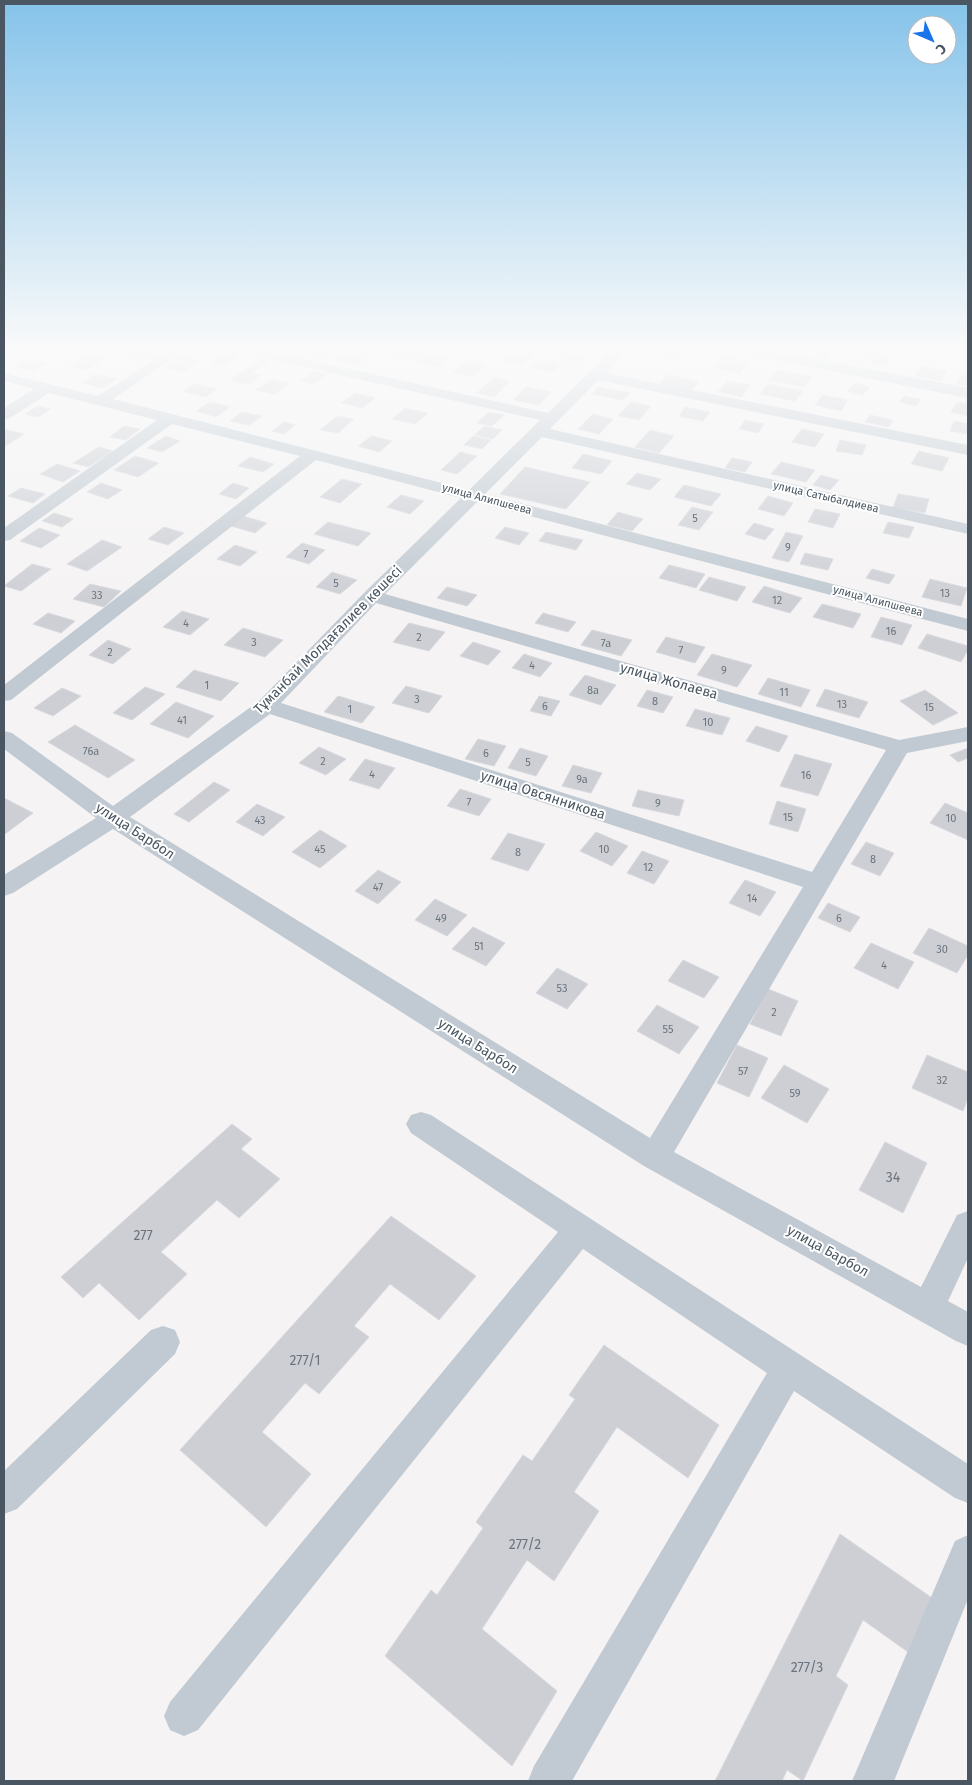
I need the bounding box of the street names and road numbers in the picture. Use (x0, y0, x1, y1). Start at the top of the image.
street label: улица Сатыбалдиева (772, 479, 880, 515)
street label: улица Алипшеева (441, 481, 533, 517)
street label: Тұманбай Молдағалиев көшесі (250, 562, 406, 718)
street label: улица Алипшеева (832, 583, 924, 619)
street label: улица Жолаева (618, 659, 720, 703)
street label: улица Овсянникова (478, 767, 608, 823)
street label: улица Барбол (92, 799, 178, 863)
street label: улица Барбол (435, 1015, 521, 1077)
street label: улица Барбол (784, 1222, 872, 1280)

